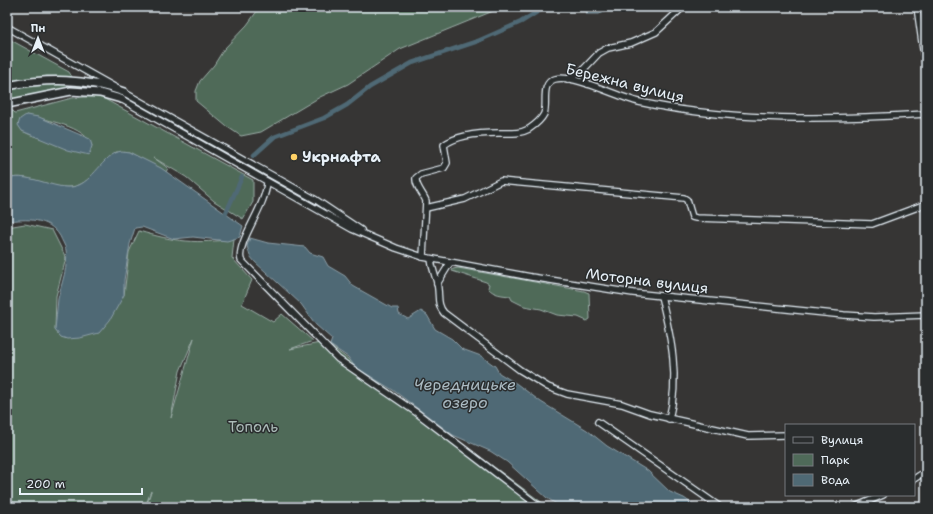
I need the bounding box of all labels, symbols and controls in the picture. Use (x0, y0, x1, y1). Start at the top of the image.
north arrow (18, 18, 58, 58)
text: Пн (31, 21, 45, 36)
street label: Бережна вулиця (564, 59, 686, 107)
place label: Укрнафта (302, 147, 381, 167)
marker: Укрнафта (289, 152, 299, 162)
street label: Моторна вулиця (585, 264, 709, 298)
water label: Чередницьке озеро (414, 374, 516, 413)
park label: Тополь (228, 417, 278, 437)
legend (785, 424, 915, 496)
text: Вулиця (821, 432, 863, 448)
text: Парк (821, 452, 850, 468)
scale bar (20, 470, 142, 496)
text: Вода (821, 472, 850, 488)
text: 200 m (26, 476, 65, 492)

